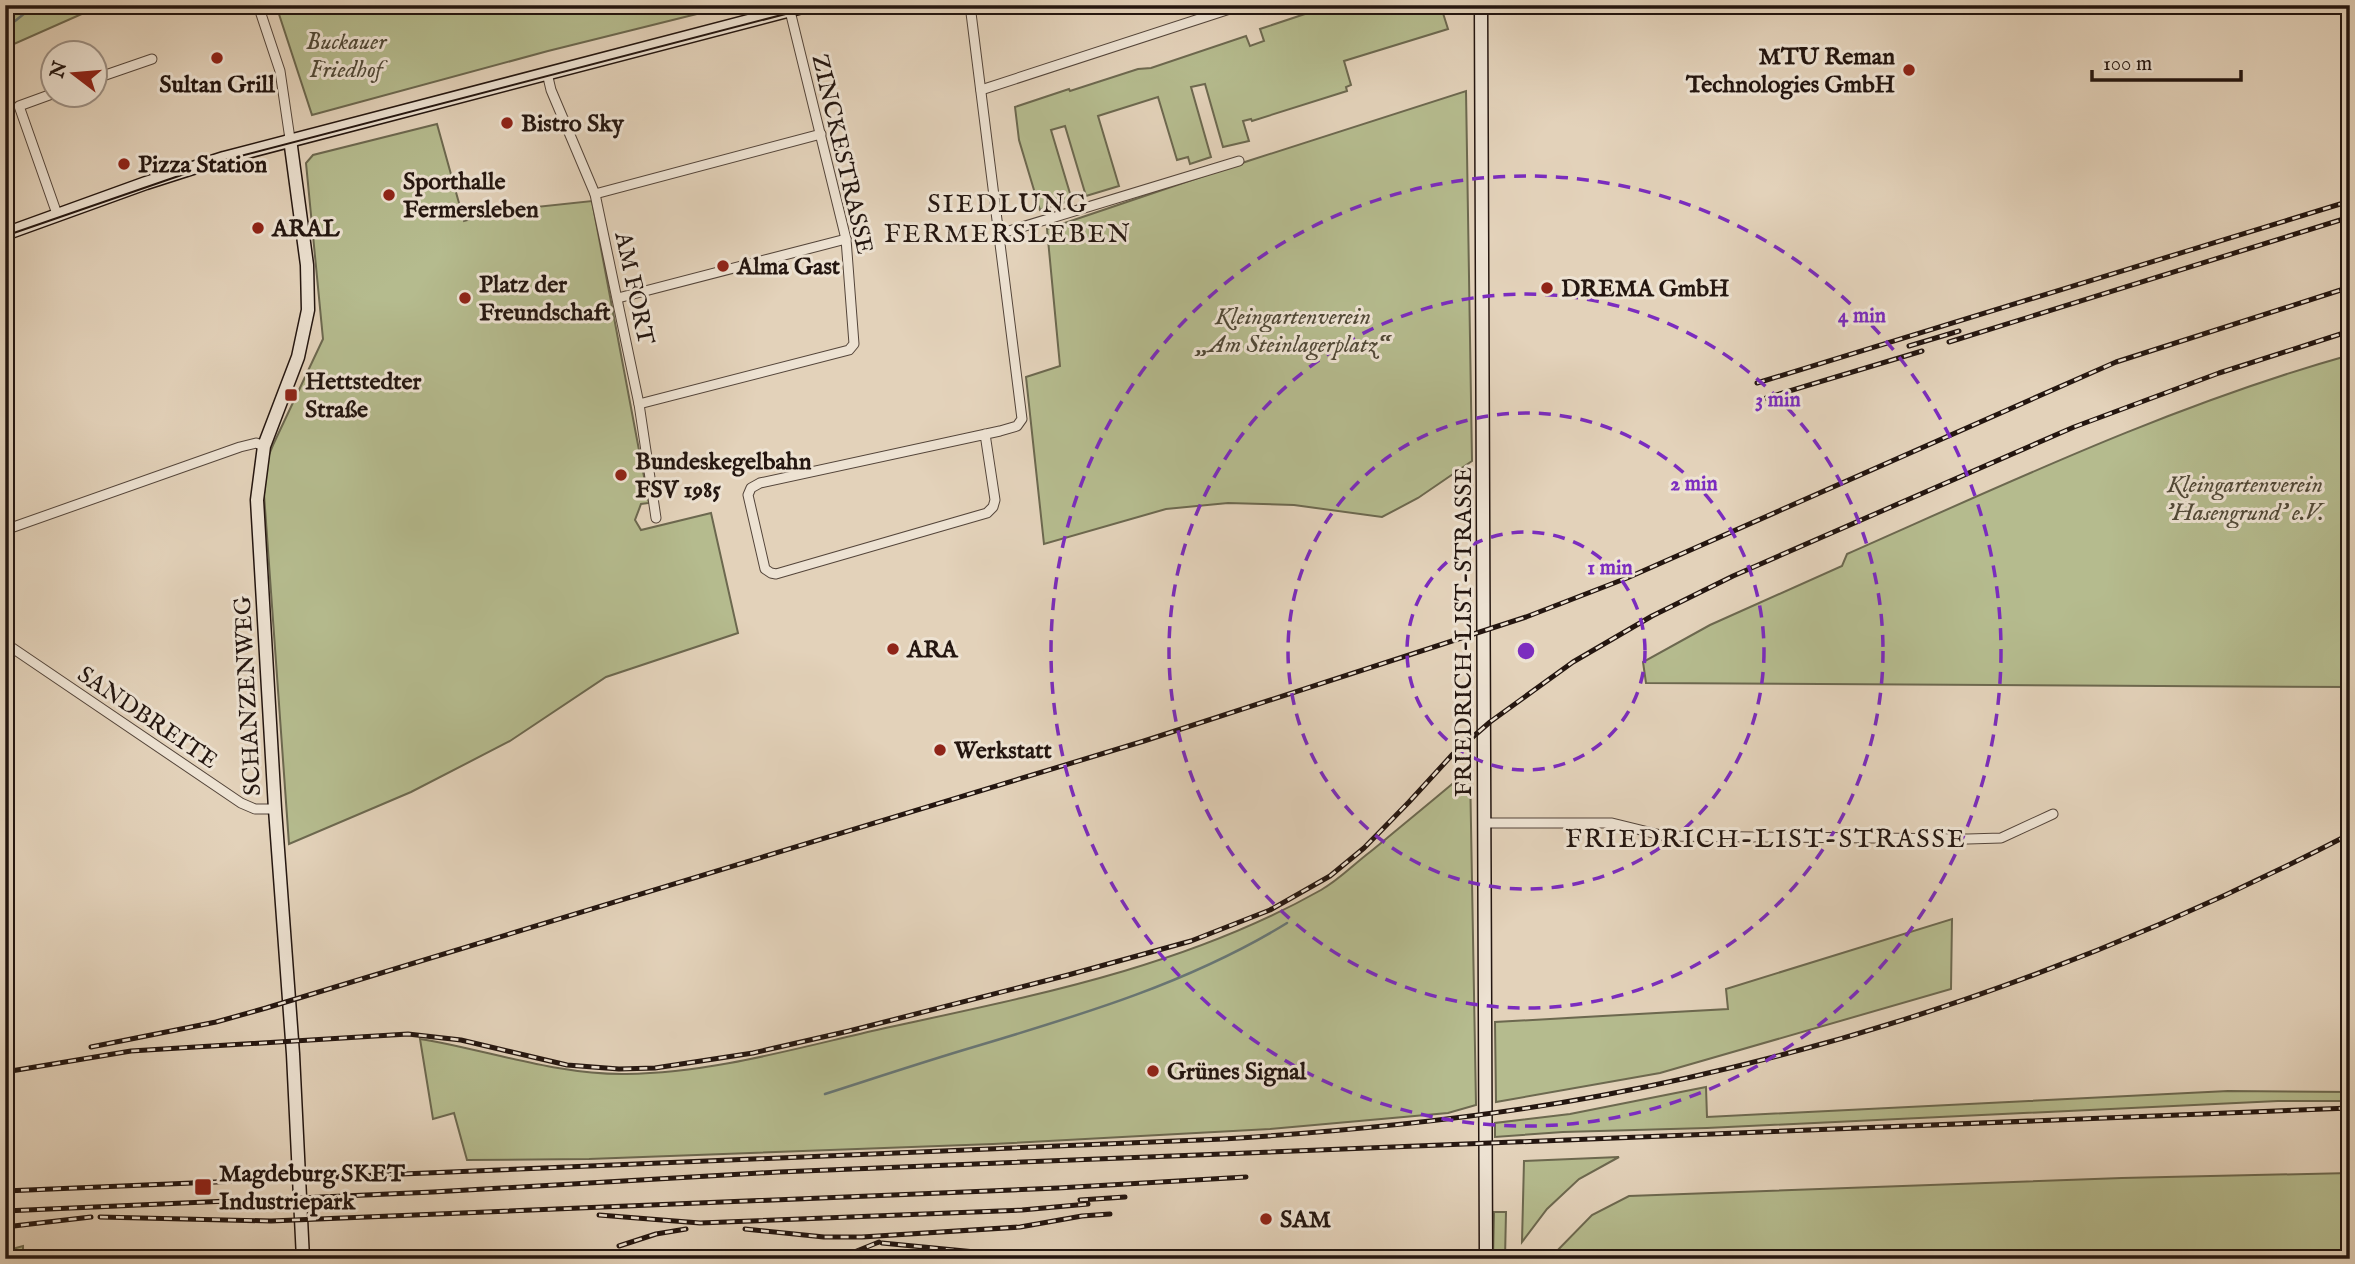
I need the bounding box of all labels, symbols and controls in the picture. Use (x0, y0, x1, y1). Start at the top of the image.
park label: Buckauer Friedhof (306, 27, 389, 86)
north arrow (38, 38, 108, 108)
scale bar (2092, 38, 2241, 82)
place label: MTU Reman Technologies GmbH (1685, 42, 1895, 101)
marker: Sultan Grill (209, 50, 225, 66)
street label: ZINCKESTRASSE (803, 51, 880, 257)
text: 100 m (2103, 51, 2152, 78)
text: N (46, 58, 74, 82)
marker: MTU Reman Technologies GmbH (1901, 62, 1917, 78)
place label: Sultan Grill (159, 70, 275, 101)
place label: Bistro Sky (521, 109, 625, 140)
marker: Bistro Sky (499, 115, 515, 131)
place label: Pizza Station (138, 150, 267, 181)
marker: Pizza Station (116, 156, 132, 172)
place label: Sporthalle Fermersleben (403, 167, 539, 226)
marker: Sporthalle Fermersleben (381, 187, 397, 203)
district label: SIEDLUNG FERMERSLEBEN (884, 188, 1132, 251)
place label: ARAL (271, 214, 341, 245)
marker: ARAL (250, 220, 266, 236)
street label: AM FORT (606, 228, 661, 348)
place label: Alma Gast (736, 252, 841, 283)
marker: Alma Gast (715, 258, 731, 274)
place label: Platz der Freundschaft (479, 270, 611, 329)
place label: DREMA GmbH (1561, 274, 1730, 305)
marker: DREMA GmbH (1539, 280, 1555, 296)
marker: Platz der Freundschaft (457, 290, 473, 306)
park label: Kleingartenverein „Am Steinlagerplatz“ (1194, 302, 1392, 361)
text: 4 min (1838, 303, 1886, 330)
place label: Hettstedter Straße (305, 367, 422, 426)
marker: Hettstedter Straße (283, 387, 299, 403)
text: 3 min (1755, 387, 1801, 414)
place label: Bundeskegelbahn FSV 1985 (635, 447, 812, 506)
marker: Bundeskegelbahn FSV 1985 (613, 467, 629, 483)
street label: FRIEDRICH-LIST-STRASSE (1449, 467, 1480, 797)
park label: Kleingartenverein 'Hasengrund' e.V. (2166, 470, 2325, 529)
text: 2 min (1670, 471, 1718, 498)
text: 1 min (1587, 555, 1633, 582)
street label: SCHANZENWEG (228, 595, 269, 797)
place label: ARA (906, 635, 959, 666)
centre of rings (1514, 639, 1538, 663)
marker: ARA (885, 641, 901, 657)
street label: SANDBREITE (71, 660, 223, 777)
place label: Werkstatt (953, 736, 1053, 767)
marker: Werkstatt (932, 742, 948, 758)
district label: FRIEDRICH-LIST-STRASSE (1565, 823, 1967, 856)
place label: Grünes Signal (1167, 1057, 1307, 1088)
marker: Grünes Signal (1145, 1063, 1161, 1079)
place label: Magdeburg SKET Industriepark (219, 1159, 405, 1218)
marker: Magdeburg SKET Industriepark (193, 1177, 213, 1197)
place label: SAM (1280, 1205, 1332, 1236)
marker: SAM (1258, 1211, 1274, 1227)

